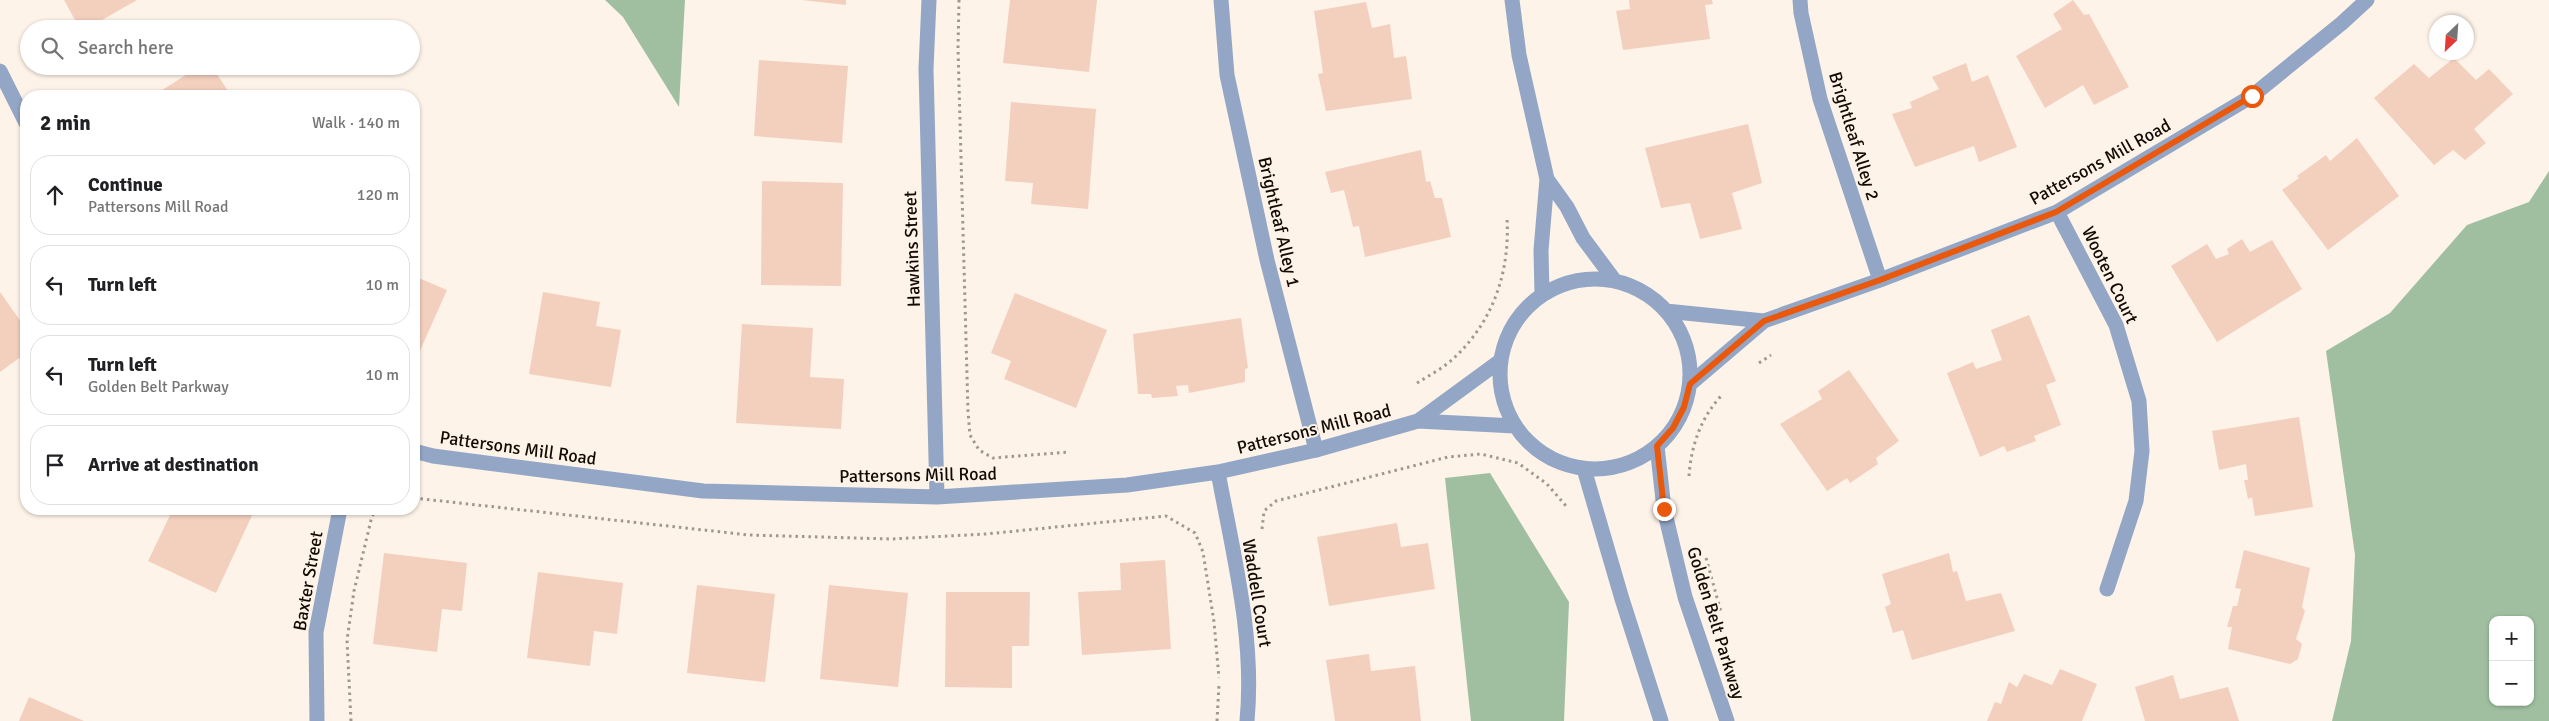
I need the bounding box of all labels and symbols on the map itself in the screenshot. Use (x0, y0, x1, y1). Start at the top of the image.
north arrow (2429, 15, 2474, 60)
street label: Brightleaf Alley 2 (1824, 69, 1884, 203)
route start (2241, 85, 2264, 108)
street label: Pattersons Mill Road (2026, 114, 2174, 210)
street label: Brightleaf Alley 1 (1253, 155, 1305, 289)
street label: Hawkins Street (899, 190, 925, 308)
street label: Wooten Court (2077, 223, 2143, 327)
street label: Pattersons Mill Road (1235, 399, 1393, 459)
street label: Pattersons Mill Road (438, 426, 598, 470)
street label: Pattersons Mill Road (839, 463, 997, 487)
route end (1653, 498, 1676, 521)
street label: Baxter Street (288, 529, 328, 633)
street label: Waddell Court (1238, 537, 1276, 649)
street label: Golden Belt Parkway (1682, 544, 1750, 702)

